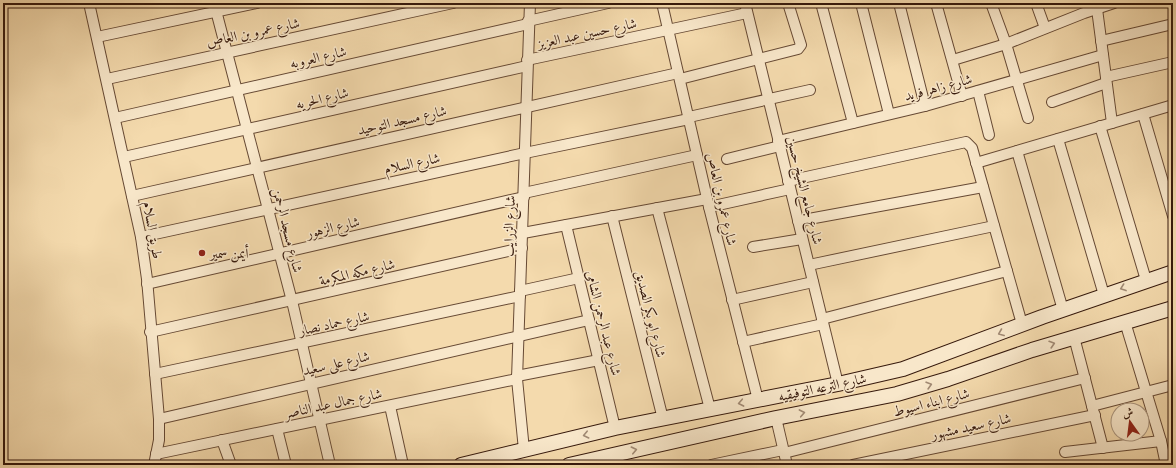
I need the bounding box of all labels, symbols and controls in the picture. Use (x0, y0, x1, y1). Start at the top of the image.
street label: شارع عمرو بن العاص (204, 12, 302, 54)
street label: شارع حسين عبد العزيز (533, 13, 639, 56)
street label: شارع العروبه (288, 41, 349, 75)
street label: شارع زاهر فريد (902, 68, 975, 108)
street label: شارع الحريه (294, 82, 351, 116)
street label: شارع مسجد التوحيد (355, 100, 449, 142)
street label: شارع جامع الشيخ حسين (778, 134, 828, 247)
street label: شارع السلام (382, 147, 443, 182)
street label: شارع عمرو بن العاص (700, 150, 742, 248)
street label: شارع مسجد الرحمن (266, 185, 308, 275)
street label: شارع الزرايب (498, 195, 522, 257)
street label: طريق السلام (135, 200, 168, 261)
street label: شارع الزهور (302, 211, 362, 245)
place label: أيمن سمير (208, 243, 249, 263)
marker: أيمن سمير (197, 248, 207, 258)
street label: شارع مكه المكرمة (317, 254, 397, 292)
street label: شارع عبد الرحمن الشامى (579, 268, 627, 378)
street label: شارع ابو بكر الصديق (629, 268, 672, 360)
one-way arrow (1119, 284, 1126, 292)
street label: شارع حماد نصار (295, 306, 372, 343)
one-way arrow (997, 329, 1004, 337)
one-way arrow (1049, 340, 1056, 349)
street label: شارع على سعيد (300, 346, 372, 382)
street label: شارع الترعه التوفيقيه (776, 368, 868, 408)
one-way arrow (926, 381, 932, 389)
street label: شارع جمال عبد الناصر (280, 383, 384, 425)
street label: شارع ابناء اسيوط (891, 383, 972, 423)
one-way arrow (738, 399, 744, 407)
north arrow (1110, 402, 1150, 442)
text: ش (1120, 403, 1135, 421)
street label: شارع سعيد مشهور (927, 408, 1013, 447)
one-way arrow (799, 409, 805, 417)
one-way arrow (583, 430, 589, 438)
one-way arrow (631, 447, 637, 455)

